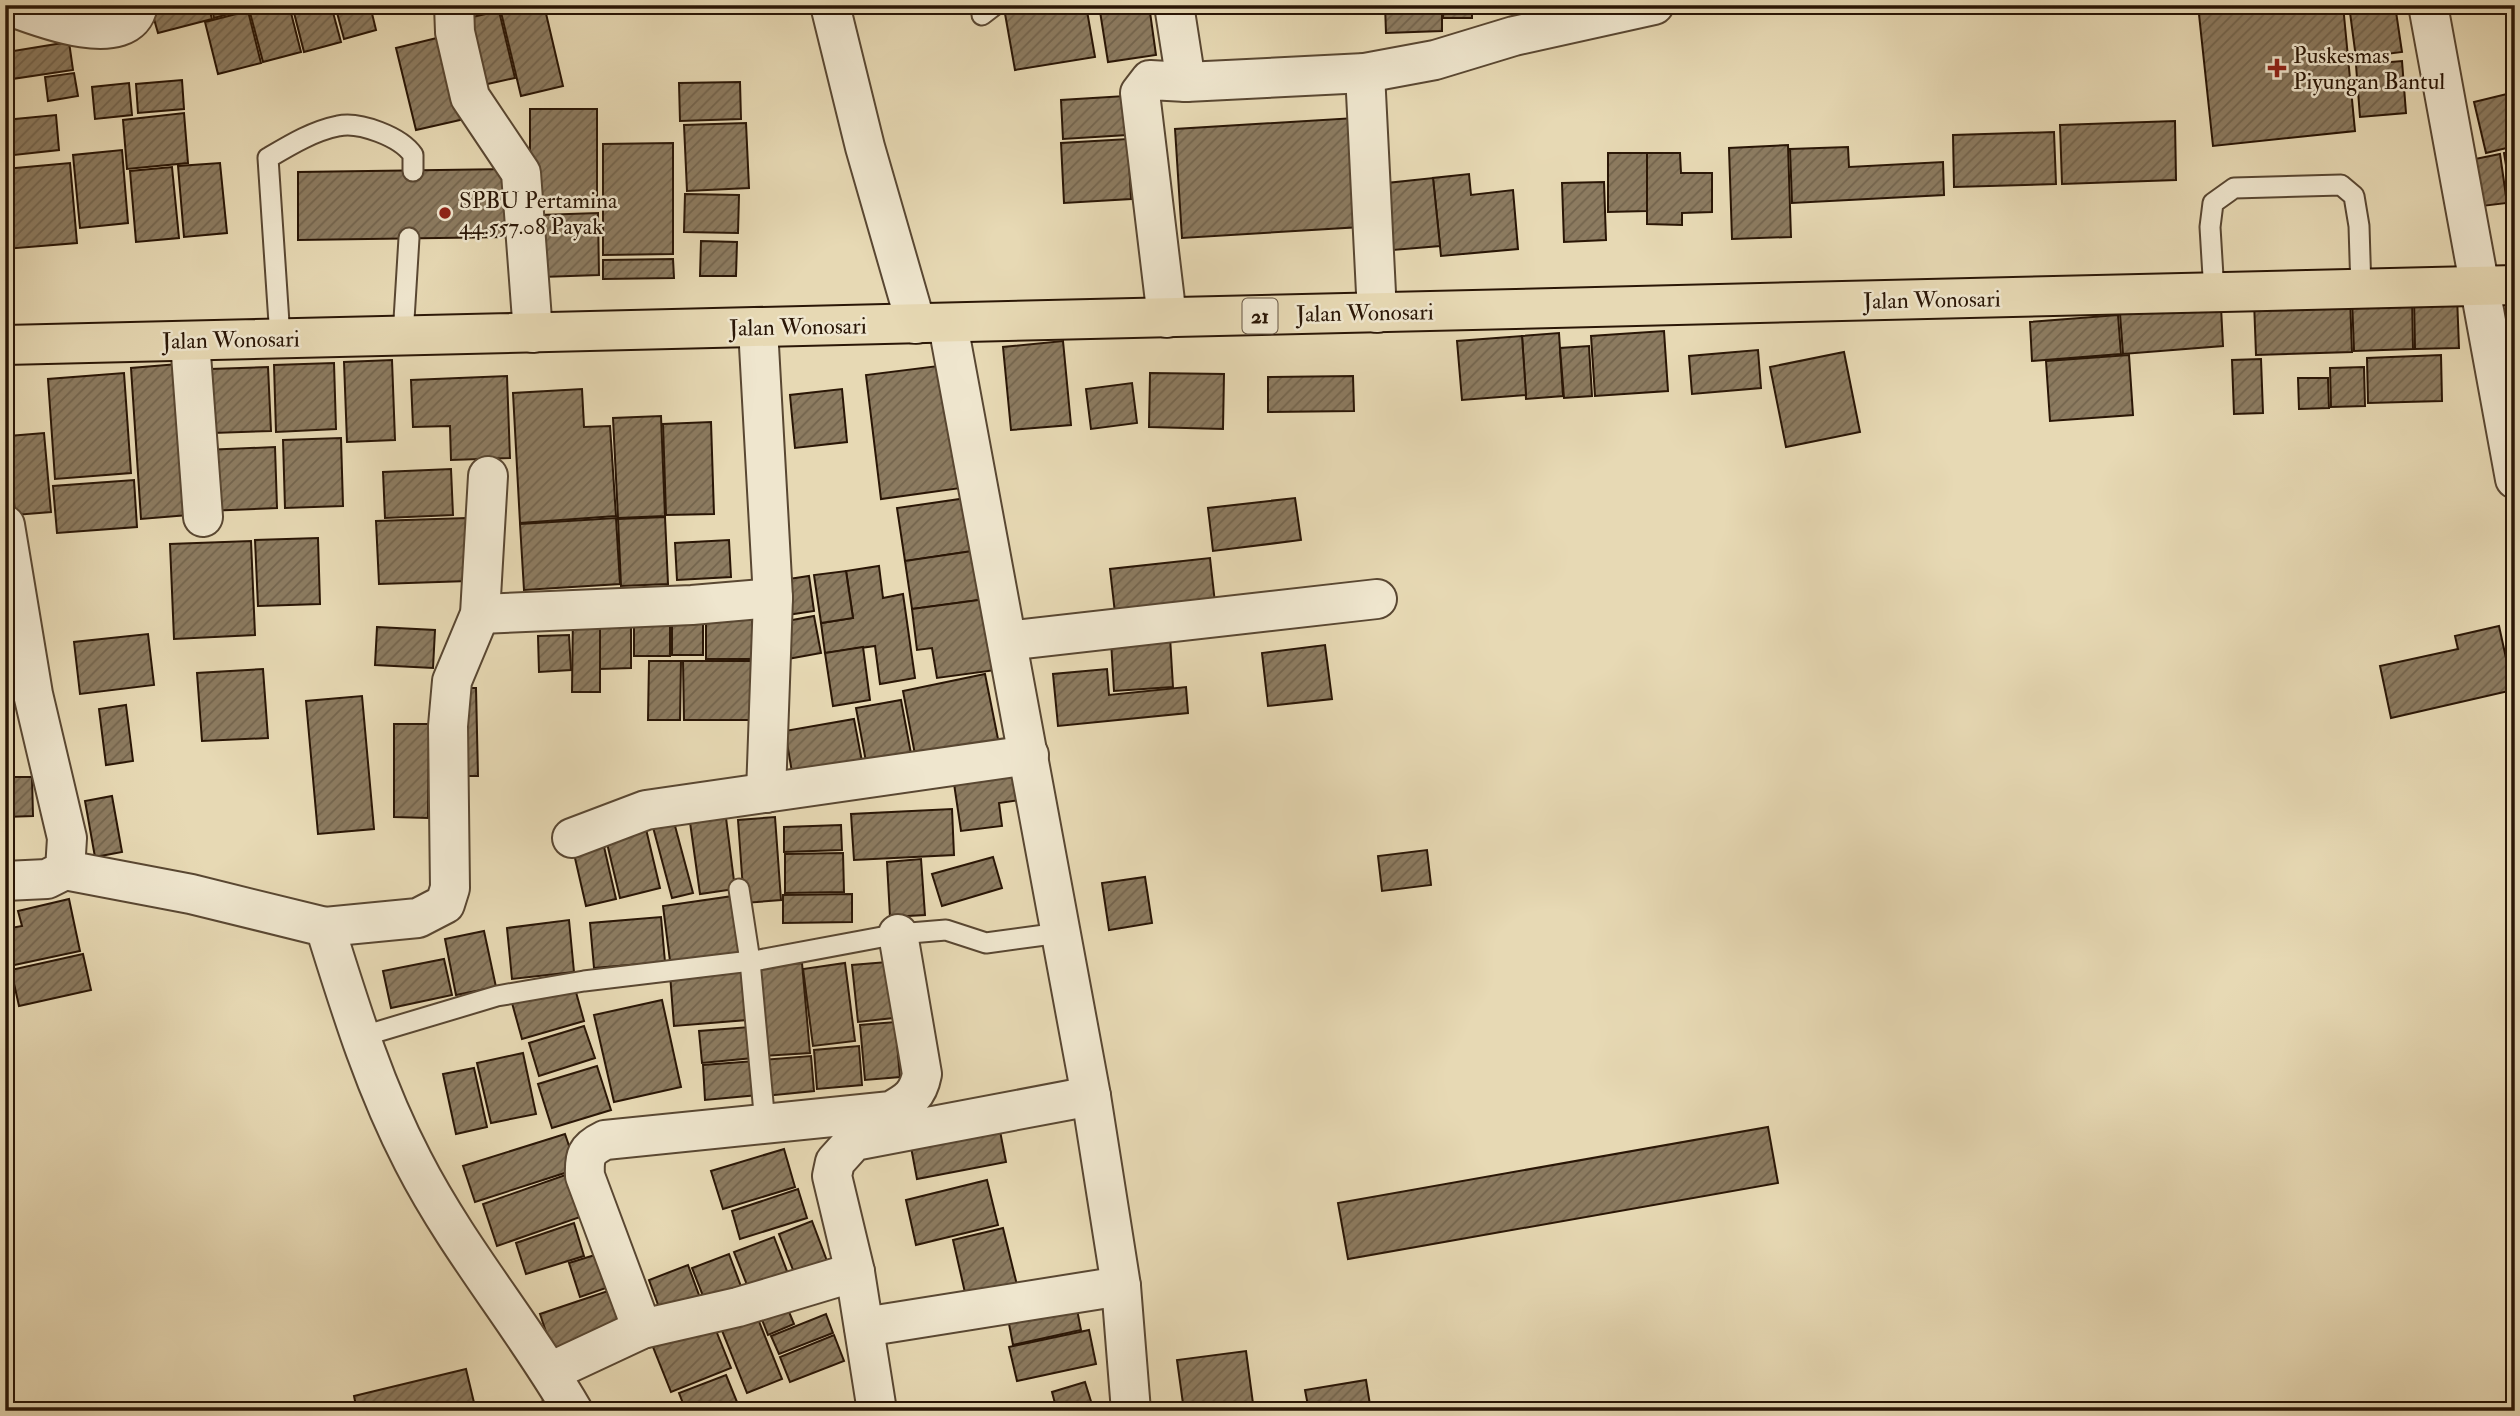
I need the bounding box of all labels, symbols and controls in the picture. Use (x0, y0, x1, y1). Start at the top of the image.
place label: Puskesmas Piyungan Bantul (2293, 41, 2445, 96)
marker: Puskesmas Piyungan Bantul (2267, 58, 2287, 78)
place label: SPBU Pertamina 44.557.08 Payak (459, 186, 618, 241)
marker: SPBU Pertamina 44.557.08 Payak (437, 205, 453, 221)
street label: Jalan Wonosari (1862, 284, 2001, 316)
street label: Jalan Wonosari (1295, 297, 1434, 329)
road number: 21 (1242, 298, 1278, 334)
street label: Jalan Wonosari (728, 311, 867, 343)
street label: Jalan Wonosari (161, 324, 300, 356)

